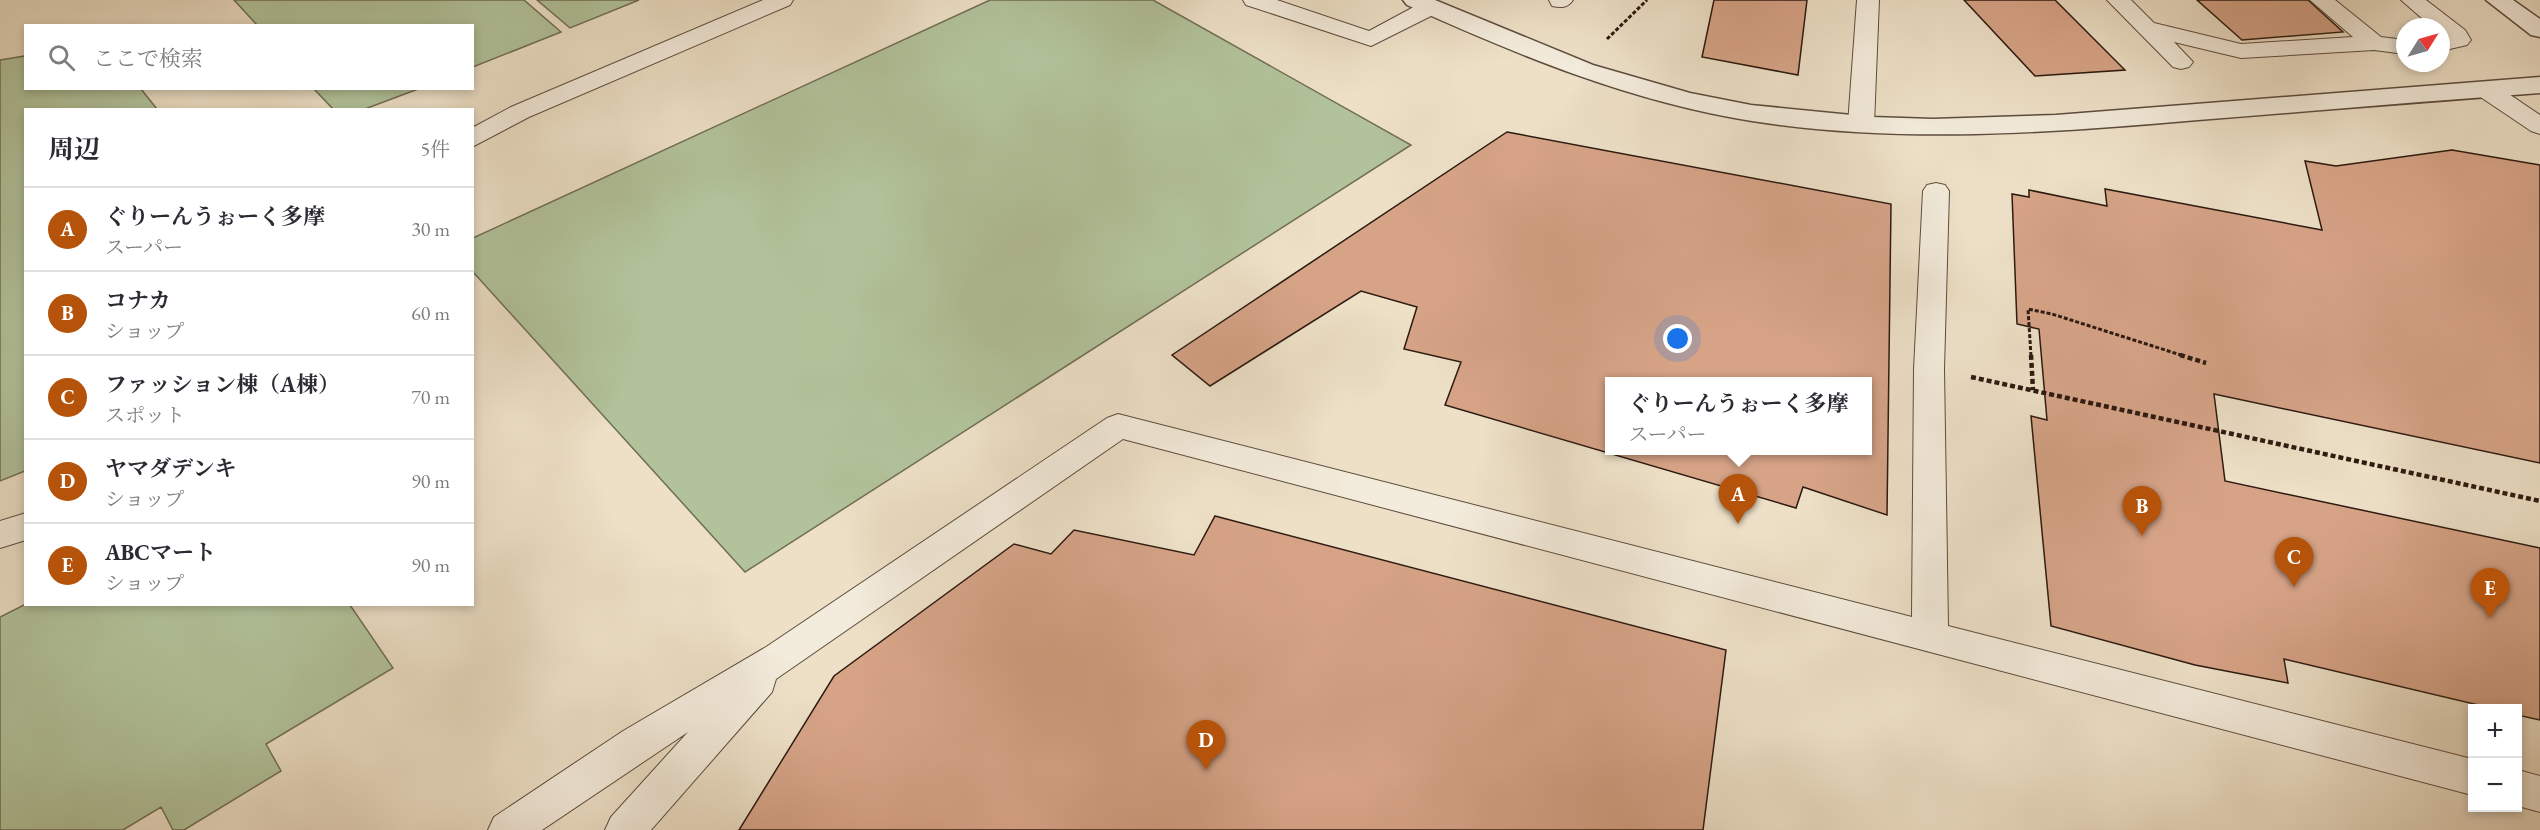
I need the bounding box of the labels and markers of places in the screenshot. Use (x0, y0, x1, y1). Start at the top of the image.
pin: A (1718, 474, 1758, 524)
pin: B (2122, 486, 2162, 536)
pin: C (2274, 538, 2314, 587)
pin: E (2470, 568, 2510, 618)
pin: D (1186, 720, 1226, 770)

